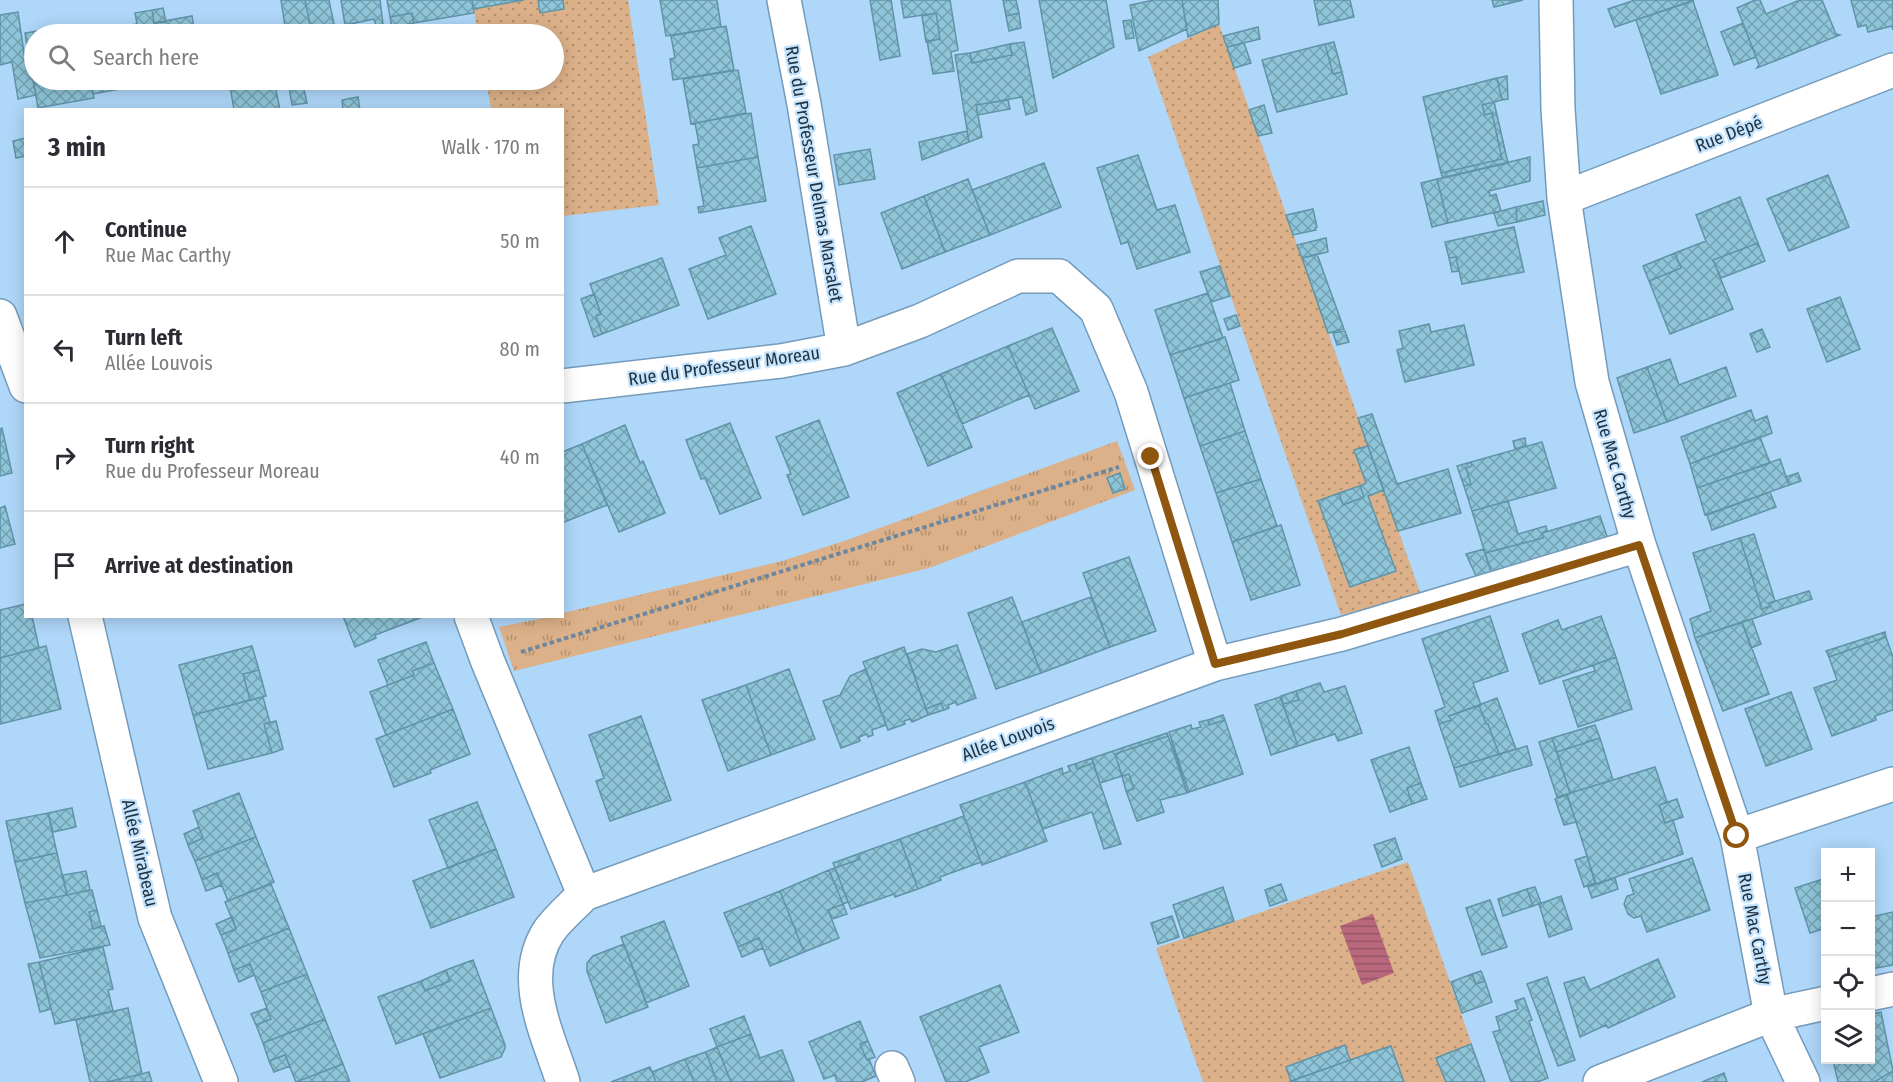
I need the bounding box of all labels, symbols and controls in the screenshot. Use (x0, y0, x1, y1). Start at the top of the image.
search box (24, 24, 564, 90)
icon: search (45, 41, 78, 74)
text: Search here (93, 44, 199, 71)
street label: Rue du Professeur Delmas Marsalet (781, 44, 847, 304)
street label: Rue Dépé (1692, 111, 1766, 157)
text: 3 min (48, 132, 106, 163)
text: Walk · 170 m (442, 135, 540, 159)
text: Continue (105, 216, 187, 243)
icon: ahead (48, 225, 81, 258)
text: 50 m (500, 229, 540, 253)
text: Rue Mac Carthy (105, 243, 231, 267)
text: Turn left (105, 324, 183, 351)
icon: left (48, 333, 81, 366)
text: 80 m (500, 337, 540, 361)
street label: Rue du Professeur Moreau (627, 342, 821, 390)
text: Allée Louvois (105, 351, 213, 375)
street label: Rue Mac Carthy (1589, 407, 1641, 521)
text: Turn right (105, 432, 194, 459)
icon: right (48, 441, 81, 474)
route end (1137, 443, 1163, 469)
text: 40 m (500, 445, 540, 469)
text: Rue du Professeur Moreau (105, 459, 320, 483)
icon: arrive (48, 549, 81, 582)
text: Arrive at destination (105, 552, 293, 579)
street label: Allée Louvois (959, 712, 1058, 766)
street label: Allée Mirabeau (117, 797, 163, 909)
route start (1723, 822, 1749, 848)
map controls (1821, 848, 1875, 1064)
button: + (1821, 848, 1875, 902)
street label: Rue Mac Carthy (1733, 871, 1777, 987)
button: − (1821, 902, 1875, 956)
button: locate (1821, 956, 1875, 1010)
button: layers (1821, 1010, 1875, 1064)

